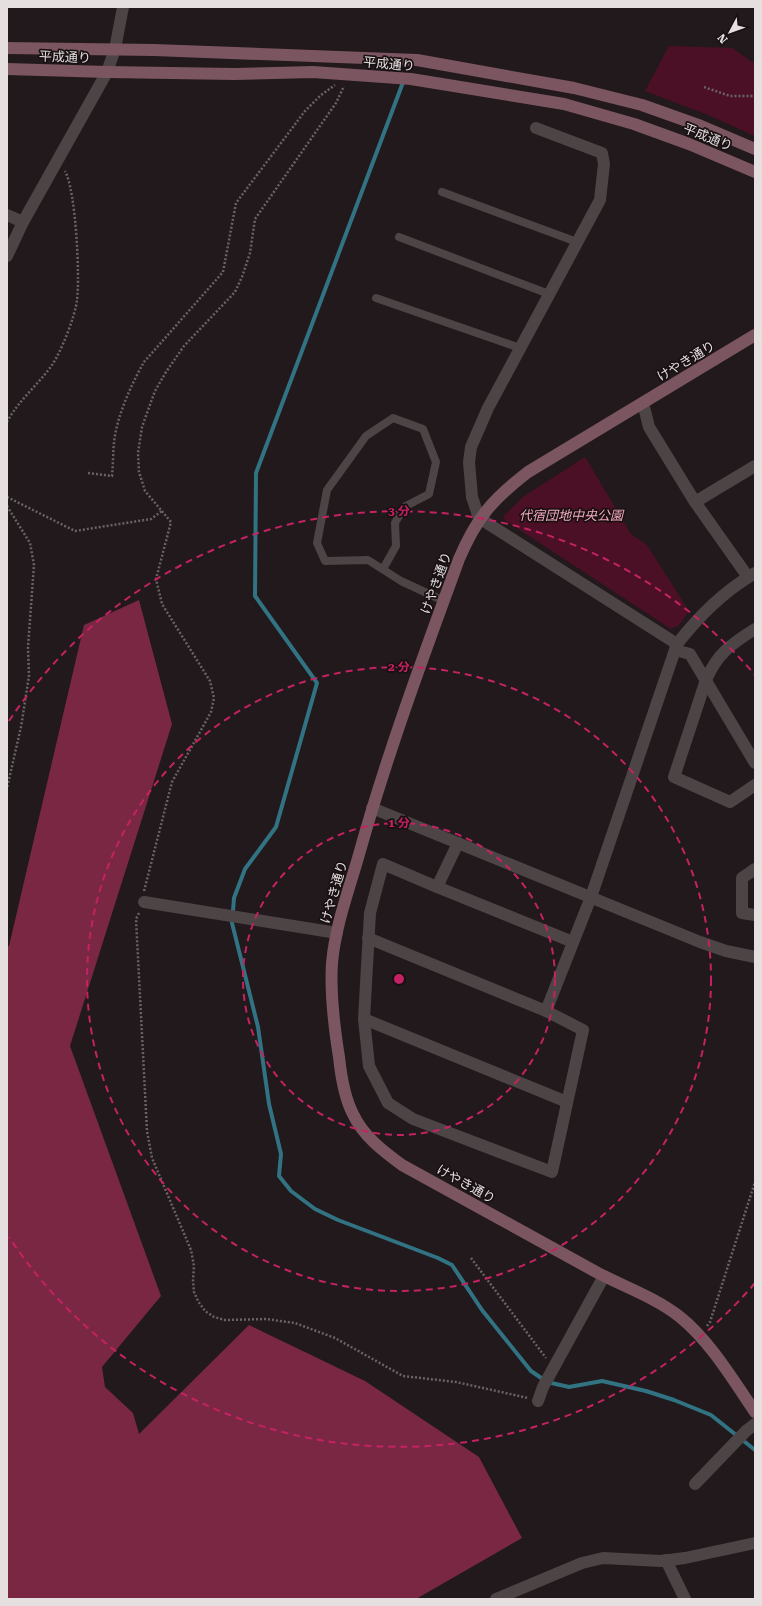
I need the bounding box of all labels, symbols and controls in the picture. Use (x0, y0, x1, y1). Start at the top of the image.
north arrow (710, 12, 750, 52)
text: N (715, 30, 731, 46)
street label: 平成通り (39, 49, 91, 65)
street label: 平成通り (362, 54, 416, 74)
street label: 平成通り (681, 120, 735, 154)
street label: けやき通り (654, 338, 718, 384)
text: 3 分 (388, 504, 410, 518)
park label: 代宿団地中央公園 (519, 508, 625, 523)
street label: けやき通り (418, 550, 454, 616)
text: 2 分 (388, 660, 410, 674)
text: 1 分 (388, 816, 410, 830)
street label: けやき通り (318, 859, 350, 925)
centre of rings (392, 972, 406, 986)
street label: けやき通り (434, 1162, 498, 1206)

